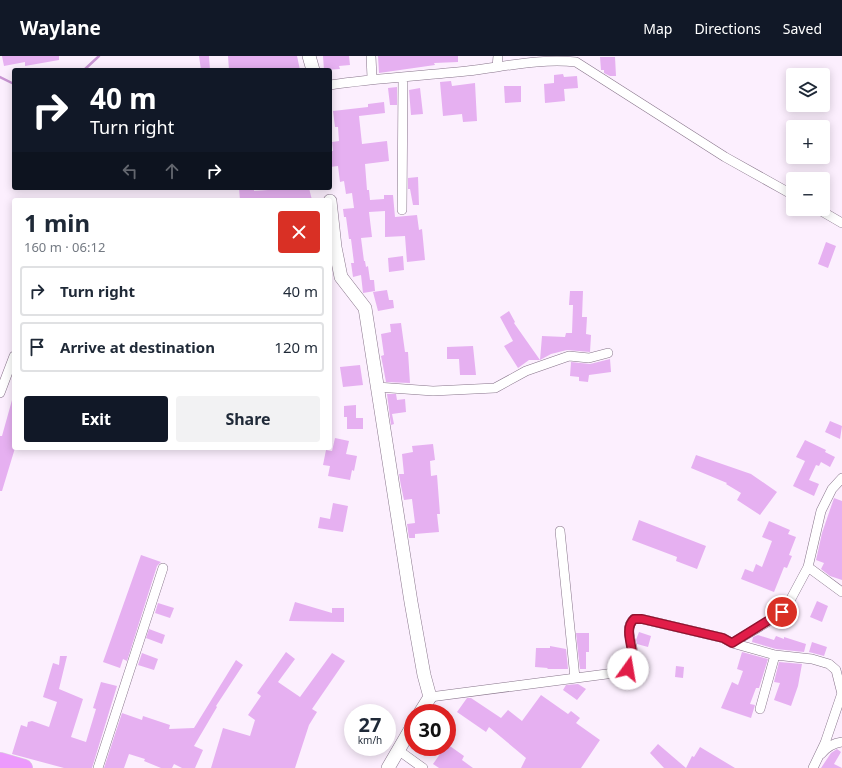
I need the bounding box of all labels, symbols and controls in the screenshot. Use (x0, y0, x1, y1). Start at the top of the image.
text: Waylane (20, 15, 101, 41)
text: Map (643, 19, 672, 38)
text: Directions (694, 19, 761, 38)
text: Saved (783, 19, 822, 38)
map controls (786, 68, 830, 216)
button: layers (786, 68, 830, 112)
text: 40 m (90, 79, 157, 117)
icon: right (24, 84, 76, 136)
text: Turn right (90, 115, 174, 139)
button: + (786, 120, 830, 164)
icon: left (119, 160, 141, 182)
icon: ahead (161, 160, 183, 182)
icon: right (203, 160, 225, 182)
button: − (786, 172, 830, 216)
text: 1 min (24, 206, 90, 239)
button: close (278, 211, 320, 253)
text: 160 m · 06:12 (24, 238, 105, 256)
icon: right (26, 280, 48, 302)
text: Turn right (60, 281, 135, 301)
text: 40 m (283, 281, 318, 301)
icon: arrive (26, 336, 48, 358)
text: Arrive at destination (60, 337, 215, 357)
text: 120 m (274, 337, 318, 357)
button: Exit (24, 396, 168, 442)
button: Share (176, 396, 320, 442)
pin (765, 595, 799, 629)
icon: arrive (771, 601, 793, 623)
position arrow (607, 648, 649, 690)
speed limit sign: 30 (404, 704, 456, 756)
text: 27 (359, 711, 381, 738)
text: km/h (358, 733, 382, 747)

